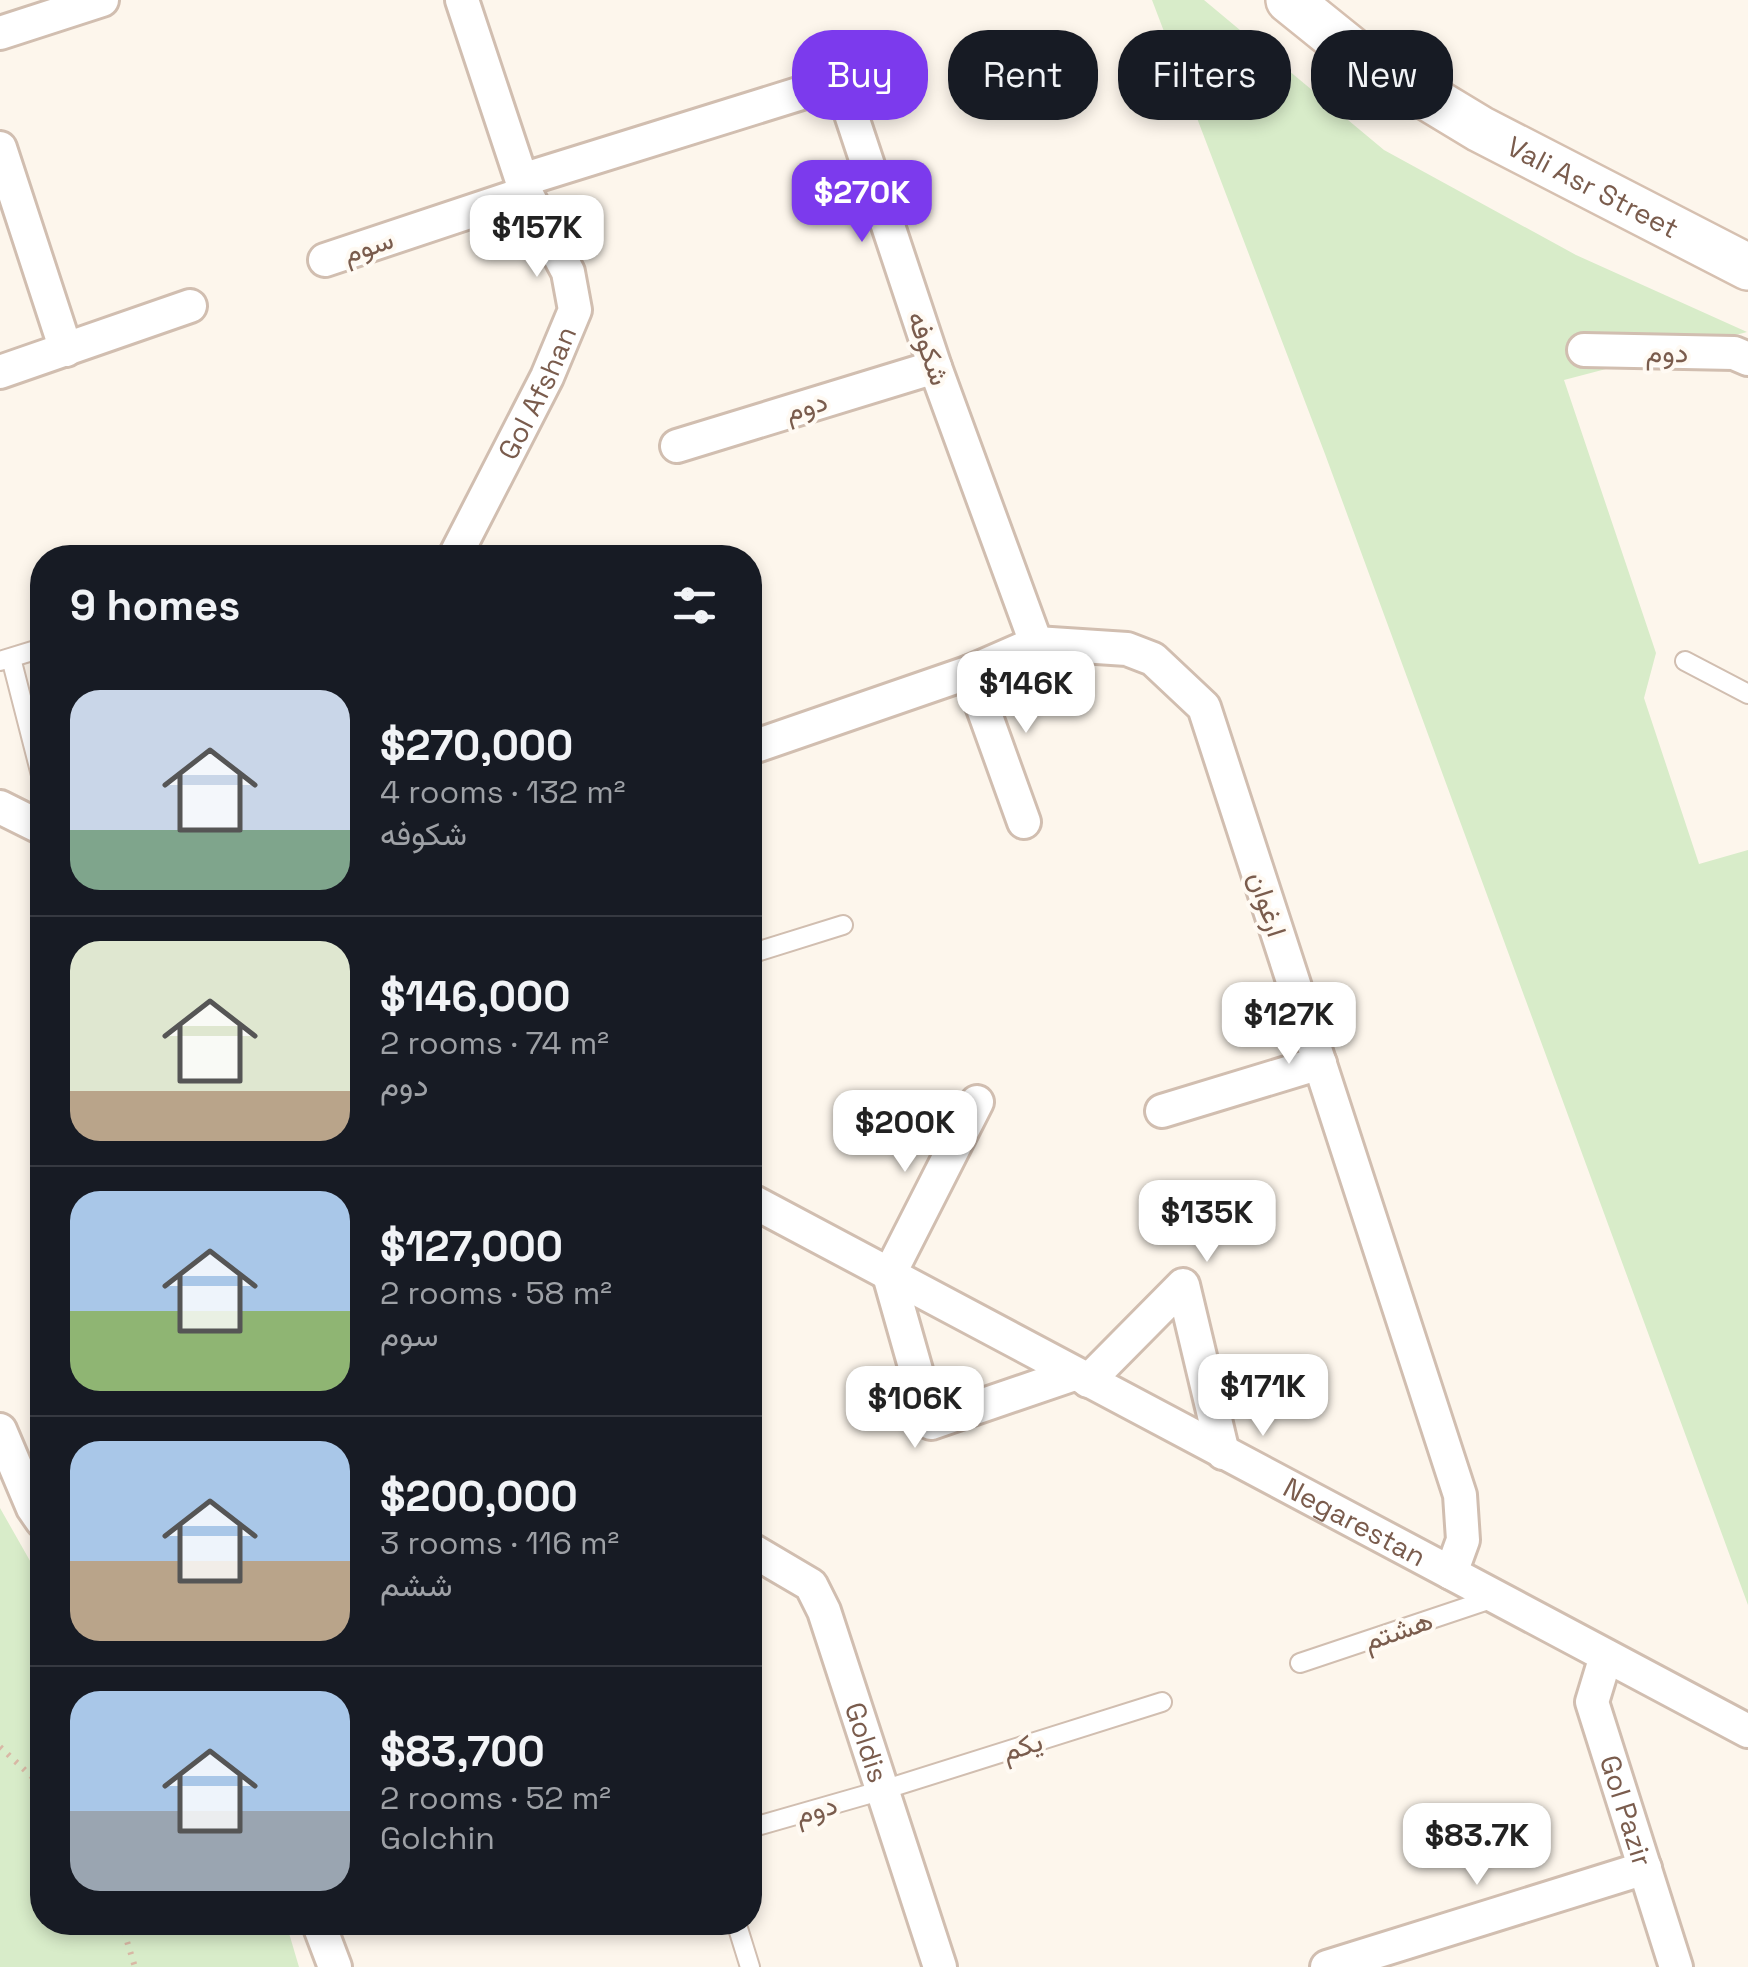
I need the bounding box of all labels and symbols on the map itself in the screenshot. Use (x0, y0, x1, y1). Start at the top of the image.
street label: Vali Asr Street (1501, 128, 1685, 246)
pin: $270K (792, 160, 932, 245)
pin: $157K (467, 195, 607, 280)
street label: سوم (338, 221, 398, 272)
street label: شکوفه (900, 306, 958, 390)
street label: Gol Afshan (490, 321, 584, 466)
street label: دوم (1645, 334, 1689, 371)
street label: دوم (780, 383, 832, 430)
pin: $146K (956, 651, 1096, 736)
street label: ارغوان (1241, 867, 1295, 941)
pin: $127K (1219, 982, 1359, 1067)
pin: $200K (835, 1090, 975, 1175)
pin: $135K (1137, 1180, 1277, 1265)
pin: $171K (1193, 1354, 1333, 1439)
pin: $106K (845, 1366, 985, 1451)
street label: Negarestan (1277, 1469, 1432, 1574)
street label: هشتم (1359, 1601, 1438, 1660)
street label: Goldis (837, 1698, 897, 1787)
street label: یکم (997, 1723, 1047, 1770)
street label: Gol Pazir (1592, 1751, 1661, 1871)
street label: دوم (791, 1786, 842, 1833)
pin: $83.7K (1396, 1803, 1558, 1888)

